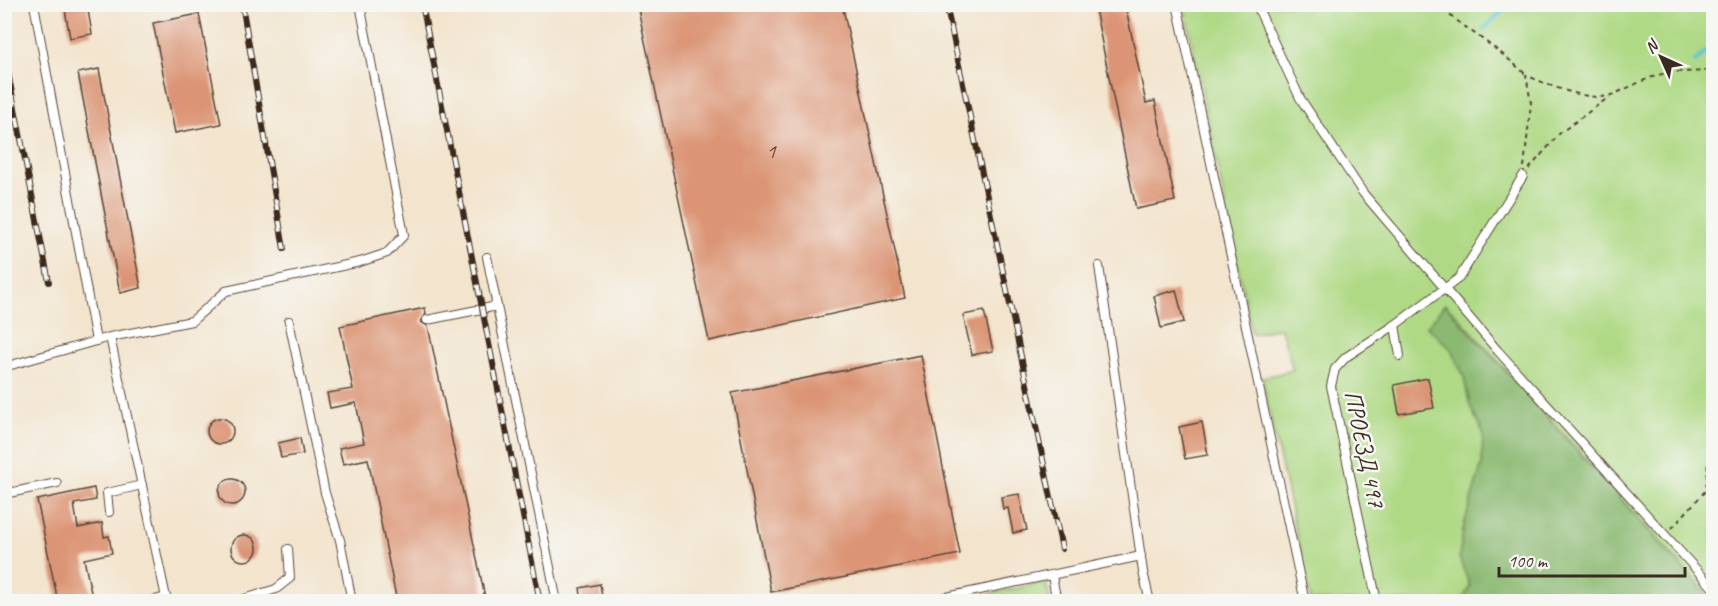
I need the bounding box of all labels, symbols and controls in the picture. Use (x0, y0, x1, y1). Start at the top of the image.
north arrow (1631, 27, 1691, 87)
text: N (1641, 34, 1664, 58)
house number: 1 (766, 138, 777, 164)
street label: ПРОЕЗД 497 (1338, 388, 1392, 511)
scale bar (1499, 540, 1685, 578)
text: 100 m (1508, 550, 1549, 572)

